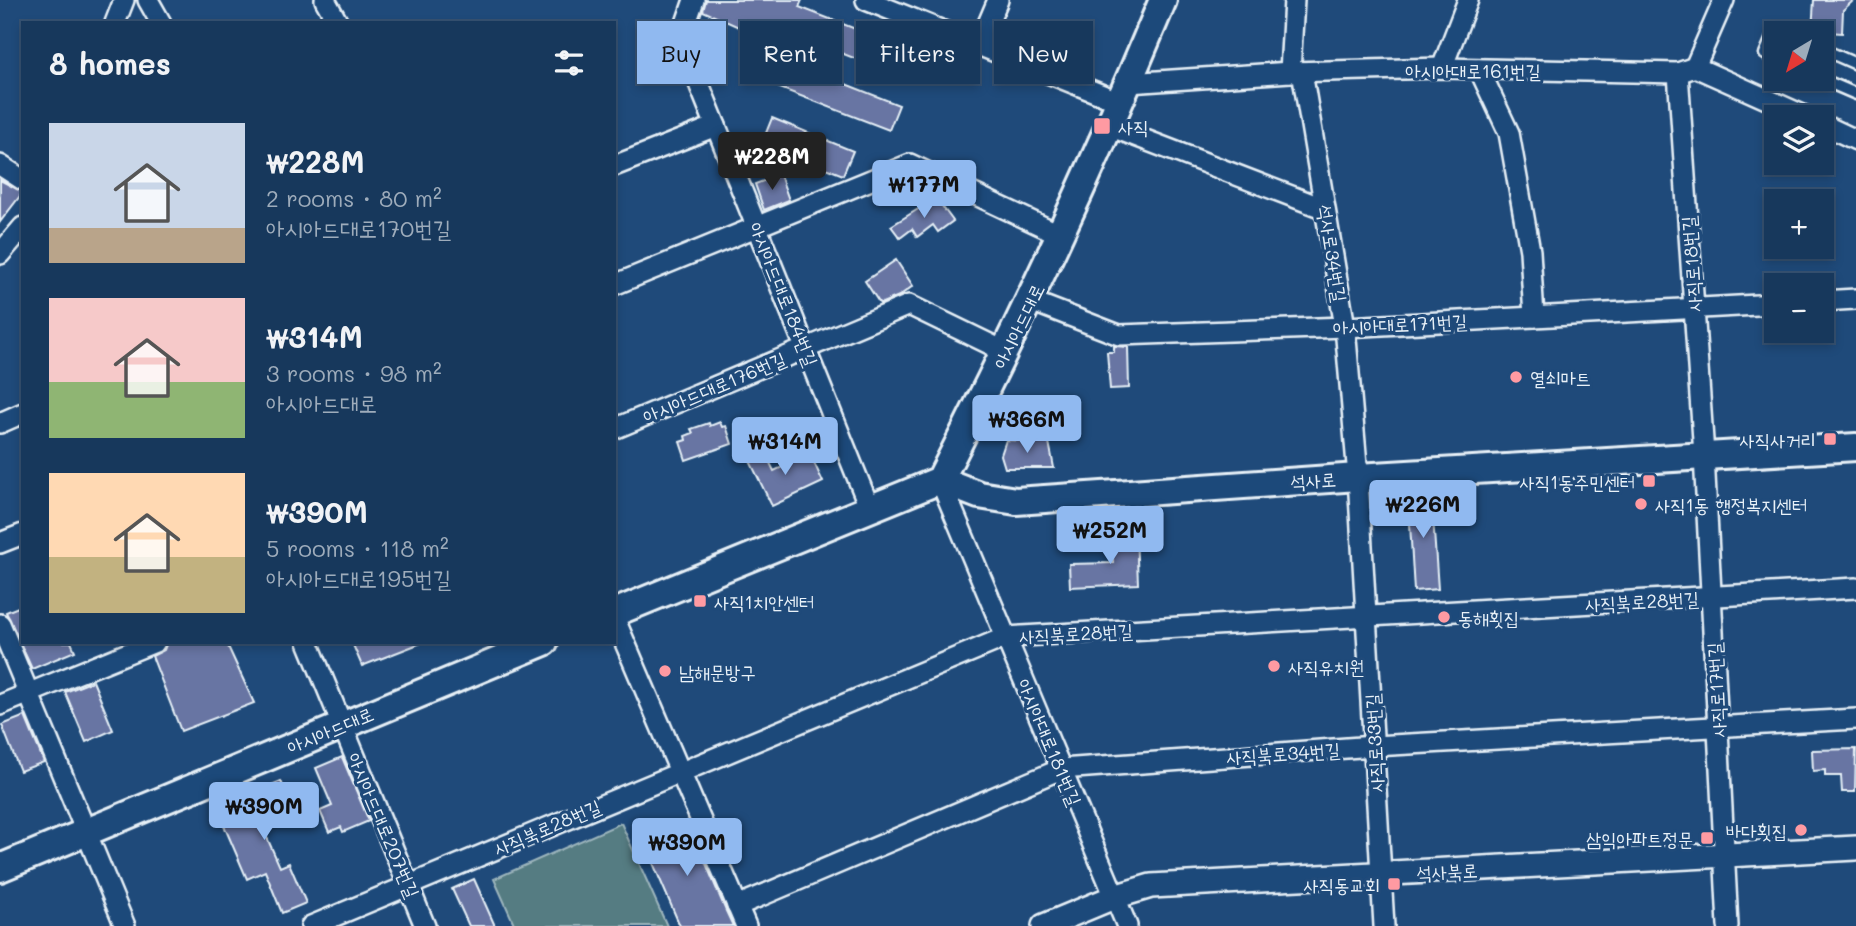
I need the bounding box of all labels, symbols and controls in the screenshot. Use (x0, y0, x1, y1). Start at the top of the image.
chip: Buy (637, 21, 726, 84)
chip: Rent (740, 21, 842, 84)
chip: Filters (856, 21, 980, 84)
chip: New (994, 21, 1093, 84)
north arrow (1764, 21, 1834, 91)
map controls (1764, 21, 1834, 343)
text: 8 homes (49, 43, 171, 83)
icon: filters (550, 44, 588, 82)
street label: 아시아대로161번길 (1405, 58, 1541, 83)
button: layers (1764, 105, 1834, 175)
place label: 사직 (1118, 114, 1149, 139)
marker: 사직 (1092, 116, 1112, 136)
pin: ₩228M (723, 132, 821, 192)
text: ₩228M (734, 140, 810, 170)
text: ₩228M (266, 141, 365, 181)
icon: home (105, 151, 189, 235)
pin: ₩177M (875, 160, 973, 220)
text: ₩177M (888, 168, 960, 198)
text: 2 rooms · 80 m² (266, 183, 442, 213)
button: + (1764, 189, 1834, 259)
street label: 석사로34번길 (1313, 202, 1353, 304)
text: 아시아드대로170번길 (266, 213, 451, 243)
street label: 사직로18번길 (1675, 215, 1707, 313)
street label: 아시아드대로184번길 (744, 218, 824, 370)
button: − (1764, 273, 1834, 343)
street label: 아시아드대로 (987, 279, 1049, 373)
street label: 아시아대로171번길 (1332, 308, 1468, 340)
text: ₩314M (266, 316, 363, 356)
icon: home (105, 326, 189, 410)
street label: 아시아드대로176번길 (639, 346, 789, 428)
text: 3 rooms · 98 m² (266, 358, 442, 388)
place label: 열쇠마트 (1530, 365, 1591, 390)
marker: 열쇠마트 (1508, 369, 1524, 385)
text: 아시아드대로 (266, 388, 377, 418)
pin: ₩366M (978, 396, 1076, 455)
text: ₩366M (988, 403, 1066, 433)
pin: ₩314M (736, 418, 834, 477)
text: ₩314M (748, 425, 822, 455)
place label: 사직사거리 (1740, 427, 1816, 452)
marker: 사직사거리 (1822, 431, 1838, 447)
street label: 석사로 (1289, 466, 1337, 494)
place label: 사직1동주민센터 (1519, 469, 1635, 494)
marker: 사직1동주민센터 (1641, 473, 1657, 489)
pin: ₩226M (1374, 480, 1472, 540)
text: ₩226M (1385, 488, 1461, 518)
text: ₩390M (266, 491, 368, 531)
place label: 사직1동 행정복지센터 (1655, 492, 1807, 517)
marker: 사직1동 행정복지센터 (1633, 496, 1649, 512)
icon: home (105, 501, 189, 585)
pin: ₩252M (1061, 506, 1159, 566)
text: ₩252M (1073, 514, 1147, 544)
text: 5 rooms · 118 m² (266, 533, 449, 563)
text: 아시아드대로195번길 (266, 563, 451, 593)
street label: 사직북로28번길 (1585, 586, 1699, 616)
place label: 사직1치안센터 (714, 589, 814, 614)
marker: 사직1치안센터 (692, 593, 708, 609)
place label: 동해횟집 (1458, 605, 1519, 630)
marker: 동해횟집 (1436, 609, 1452, 625)
street label: 사직북로28번길 (1019, 618, 1133, 648)
street label: 사직로17번길 (1701, 642, 1731, 738)
place label: 사직유치원 (1288, 654, 1364, 679)
marker: 사직유치원 (1266, 658, 1282, 674)
place label: 남해문방구 (679, 659, 755, 684)
marker: 남해문방구 (657, 663, 673, 679)
street label: 아시아대로181번길 (1012, 675, 1088, 809)
street label: 사직로33번길 (1359, 693, 1389, 793)
street label: 아시아드대로 (283, 701, 377, 759)
street label: 사직북로34번길 (1225, 737, 1341, 769)
street label: 아시아드대로207번길 (342, 749, 426, 901)
pin: ₩390M (215, 782, 313, 842)
text: ₩390M (225, 790, 303, 820)
street label: 사직북로28번길 (490, 793, 604, 861)
pin: ₩390M (638, 818, 736, 878)
place label: 바다횟집 (1726, 818, 1787, 843)
marker: 바다횟집 (1793, 822, 1809, 838)
text: ₩390M (648, 826, 726, 856)
place label: 삼익아파트정문 (1586, 826, 1693, 851)
marker: 삼익아파트정문 (1699, 830, 1715, 846)
street label: 석사북로 (1416, 857, 1478, 885)
place label: 사직동교회 (1304, 872, 1380, 897)
marker: 사직동교회 (1386, 876, 1402, 892)

